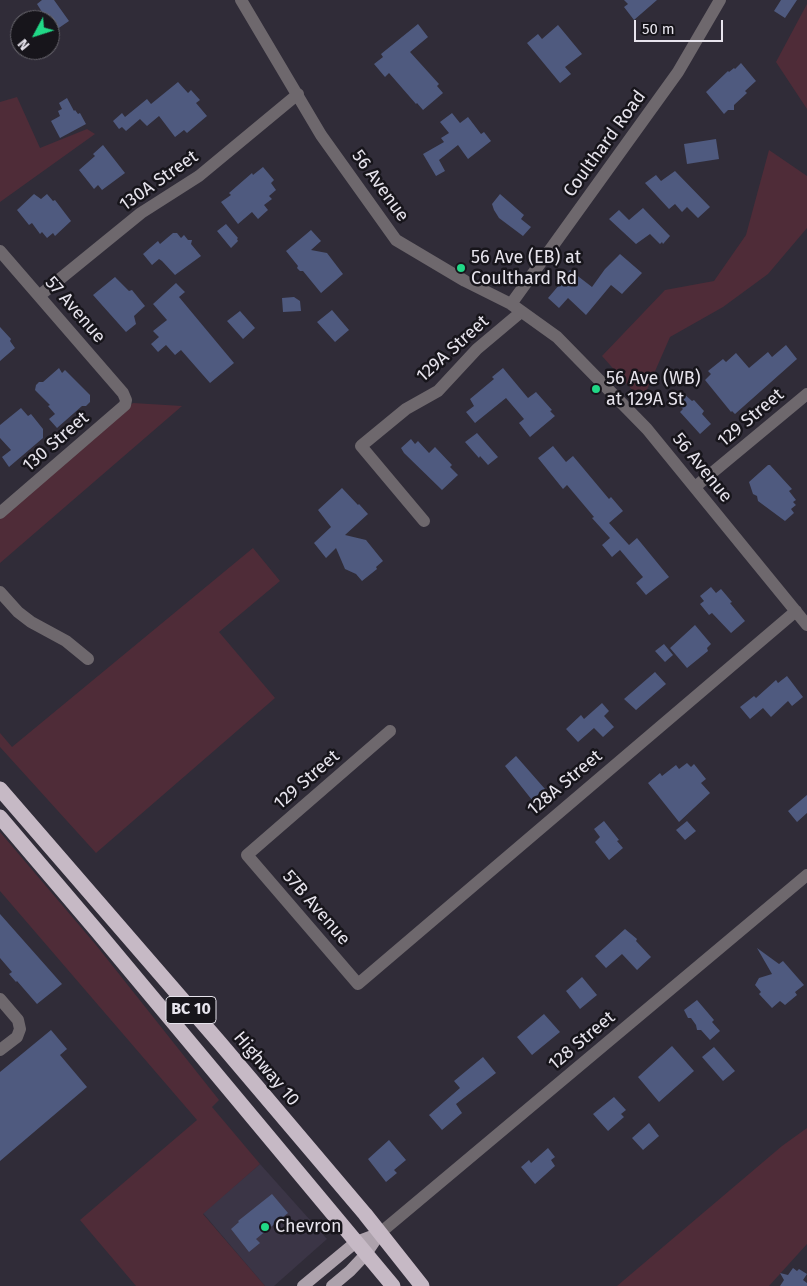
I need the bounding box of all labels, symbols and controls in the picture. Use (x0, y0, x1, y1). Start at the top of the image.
north arrow (10, 10, 60, 60)
scale bar (637, 10, 726, 42)
text: 50 m (642, 20, 675, 38)
text: N (14, 35, 33, 53)
street label: Coulthard Road (559, 87, 651, 201)
street label: 130A Street (116, 146, 202, 216)
street label: 56 Avenue (347, 146, 413, 226)
place label: 56 Ave (EB) at Coulthard Rd (471, 247, 581, 290)
marker: 56 Ave (EB) at Coulthard Rd (455, 262, 467, 274)
street label: 57 Avenue (40, 272, 110, 348)
street label: 129A Street (412, 311, 494, 387)
place label: 56 Ave (WB) at 129A St (606, 368, 701, 410)
marker: 56 Ave (WB) at 129A St (590, 383, 602, 395)
street label: 129 Street (714, 384, 788, 452)
street label: 130 Street (19, 407, 93, 477)
street label: 56 Avenue (667, 429, 737, 507)
street label: 129 Street (270, 746, 344, 814)
street label: 128A Street (523, 746, 607, 820)
street label: 57B Avenue (278, 866, 354, 950)
road number: BC 10 (166, 996, 216, 1024)
street label: 128 Street (544, 1007, 620, 1075)
street label: Highway 10 (229, 1027, 303, 1111)
place label: Chevron (275, 1216, 342, 1238)
marker: Chevron (259, 1221, 271, 1233)

